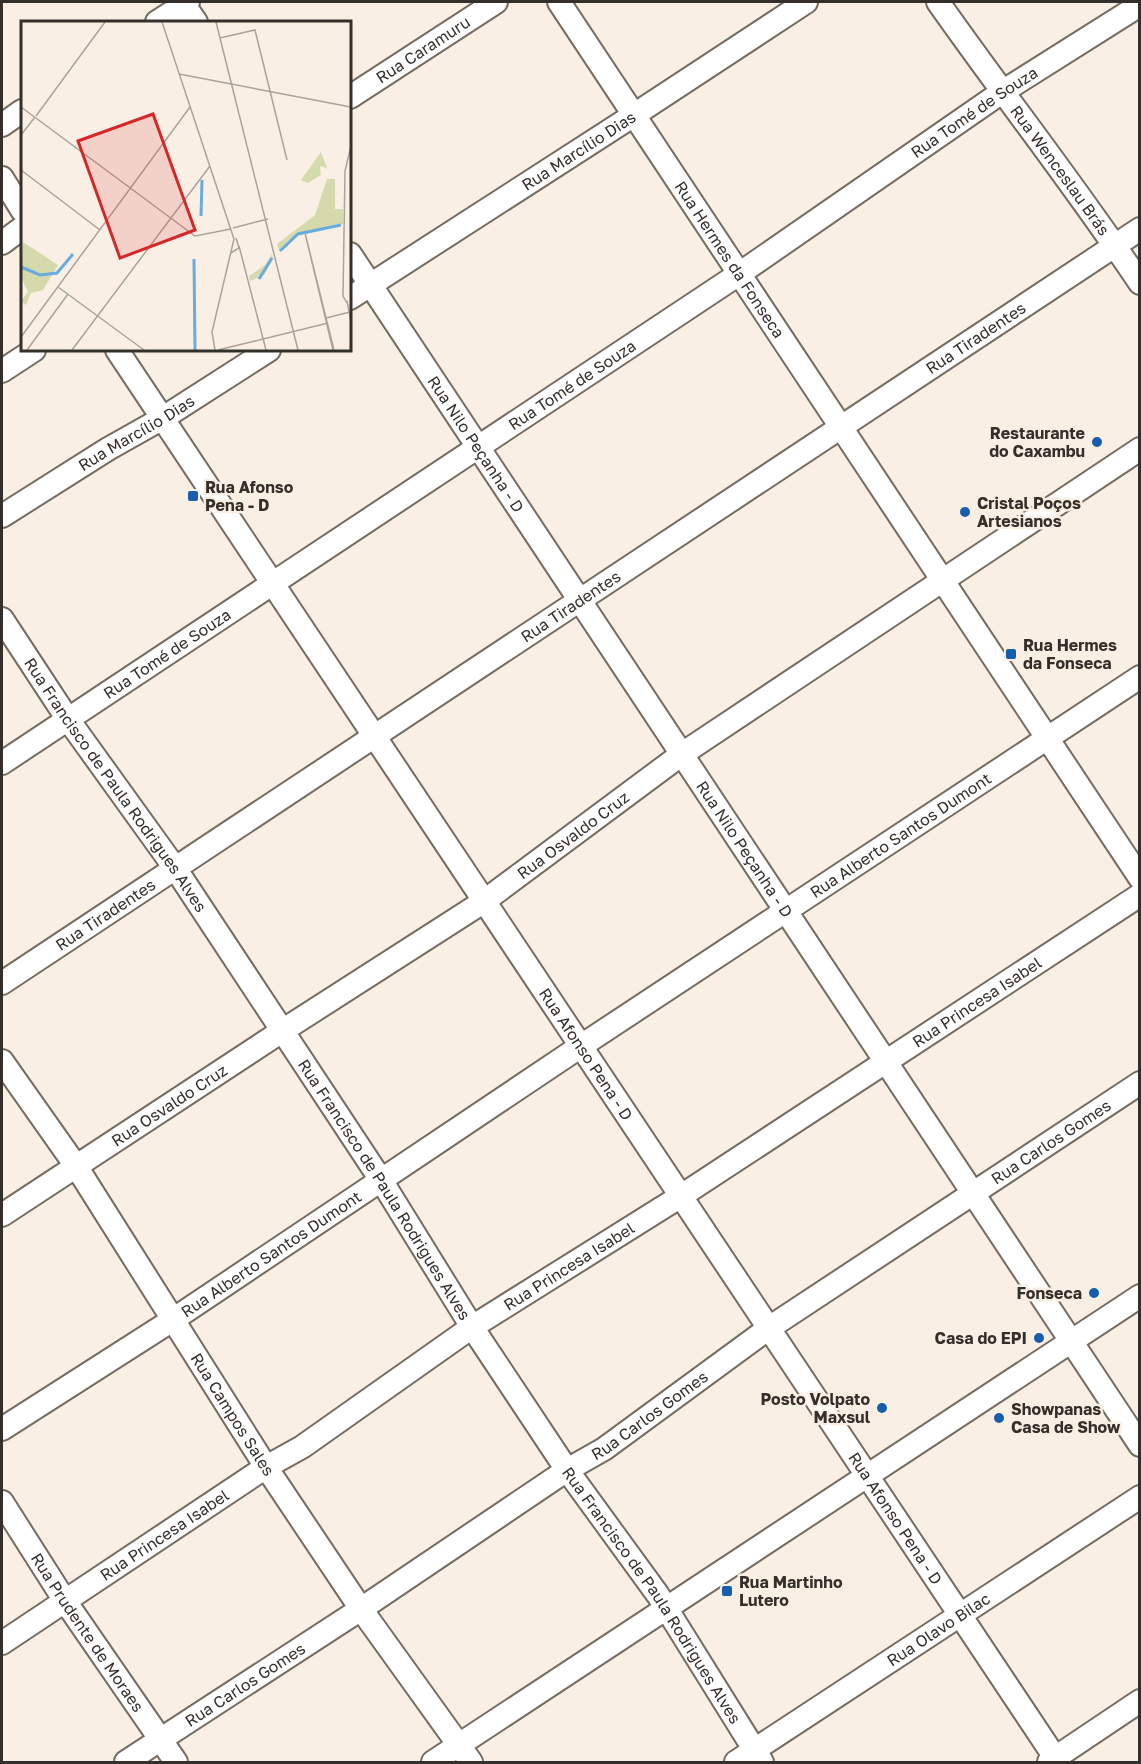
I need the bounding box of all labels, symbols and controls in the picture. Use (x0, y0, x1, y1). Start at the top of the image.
street label: Rua Caramuru (372, 12, 474, 87)
inset map (21, 21, 351, 351)
street label: Rua Tomé de Souza (907, 62, 1041, 162)
street label: Rua Wenceslau Brás (1006, 101, 1114, 239)
street label: Rua Marcílio Dias (518, 107, 639, 195)
street label: Rua Hermes da Fonseca (671, 177, 789, 342)
street label: Rua Tiradentes (922, 298, 1029, 378)
street label: Rua Tomé de Souza (504, 335, 639, 434)
street label: Rua Nilo Peçanha - D (424, 372, 529, 516)
street label: Rua Marcílio Dias (75, 391, 198, 475)
place label: Restaurante do Caxambu (989, 423, 1085, 461)
marker: Restaurante do Caxambu (1090, 435, 1104, 449)
place label: Rua Afonso Pena - D (205, 477, 294, 515)
marker: Rua Afonso Pena - D (186, 489, 200, 503)
place label: Cristal Poços Artesianos (977, 493, 1081, 531)
marker: Cristal Poços Artesianos (958, 505, 972, 519)
street label: Rua Tiradentes (517, 566, 624, 647)
street label: Rua Tomé de Souza (99, 604, 235, 703)
place label: Rua Hermes da Fonseca (1023, 635, 1117, 673)
marker: Rua Hermes da Fonseca (1004, 647, 1018, 661)
street label: Rua Francisco de Paula Rodrigues Alves (20, 654, 211, 916)
street label: Rua Alberto Santos Dumont (806, 768, 995, 902)
street label: Rua Nilo Peçanha - D (692, 777, 797, 921)
street label: Rua Osvaldo Cruz (513, 787, 633, 883)
street label: Rua Tiradentes (52, 874, 159, 955)
street label: Rua Princesa Isabel (908, 952, 1045, 1052)
street label: Rua Afonso Pena - D (535, 984, 637, 1124)
street label: Rua Francisco de Paula Rodrigues Alves (294, 1055, 475, 1324)
street label: Rua Osvaldo Cruz (107, 1060, 231, 1150)
street label: Rua Carlos Gomes (987, 1095, 1115, 1189)
street label: Rua Alberto Santos Dumont (177, 1186, 365, 1322)
street label: Rua Princesa Isabel (500, 1218, 638, 1315)
place label: Fonseca (1016, 1283, 1082, 1303)
marker: Fonseca (1087, 1286, 1101, 1300)
place label: Casa do EPI (935, 1328, 1027, 1348)
marker: Casa do EPI (1032, 1331, 1046, 1345)
street label: Rua Campos Sales (186, 1349, 279, 1479)
street label: Rua Carlos Gomes (588, 1366, 712, 1464)
place label: Posto Volpato Maxsul (760, 1389, 871, 1427)
place label: Showpanas Casa de Show (1011, 1399, 1121, 1437)
marker: Posto Volpato Maxsul (875, 1401, 889, 1415)
marker: Showpanas Casa de Show (992, 1411, 1006, 1425)
street label: Rua Afonso Pena - D (844, 1448, 947, 1588)
street label: Rua Francisco de Paula Rodrigues Alves (558, 1463, 746, 1727)
street label: Rua Princesa Isabel (96, 1485, 232, 1585)
street label: Rua Prudente de Moraes (27, 1549, 148, 1716)
place label: Rua Martinho Lutero (739, 1572, 843, 1610)
marker: Rua Martinho Lutero (720, 1584, 734, 1598)
street label: Rua Olavo Bilac (883, 1588, 994, 1670)
street label: Rua Carlos Gomes (181, 1638, 309, 1731)

